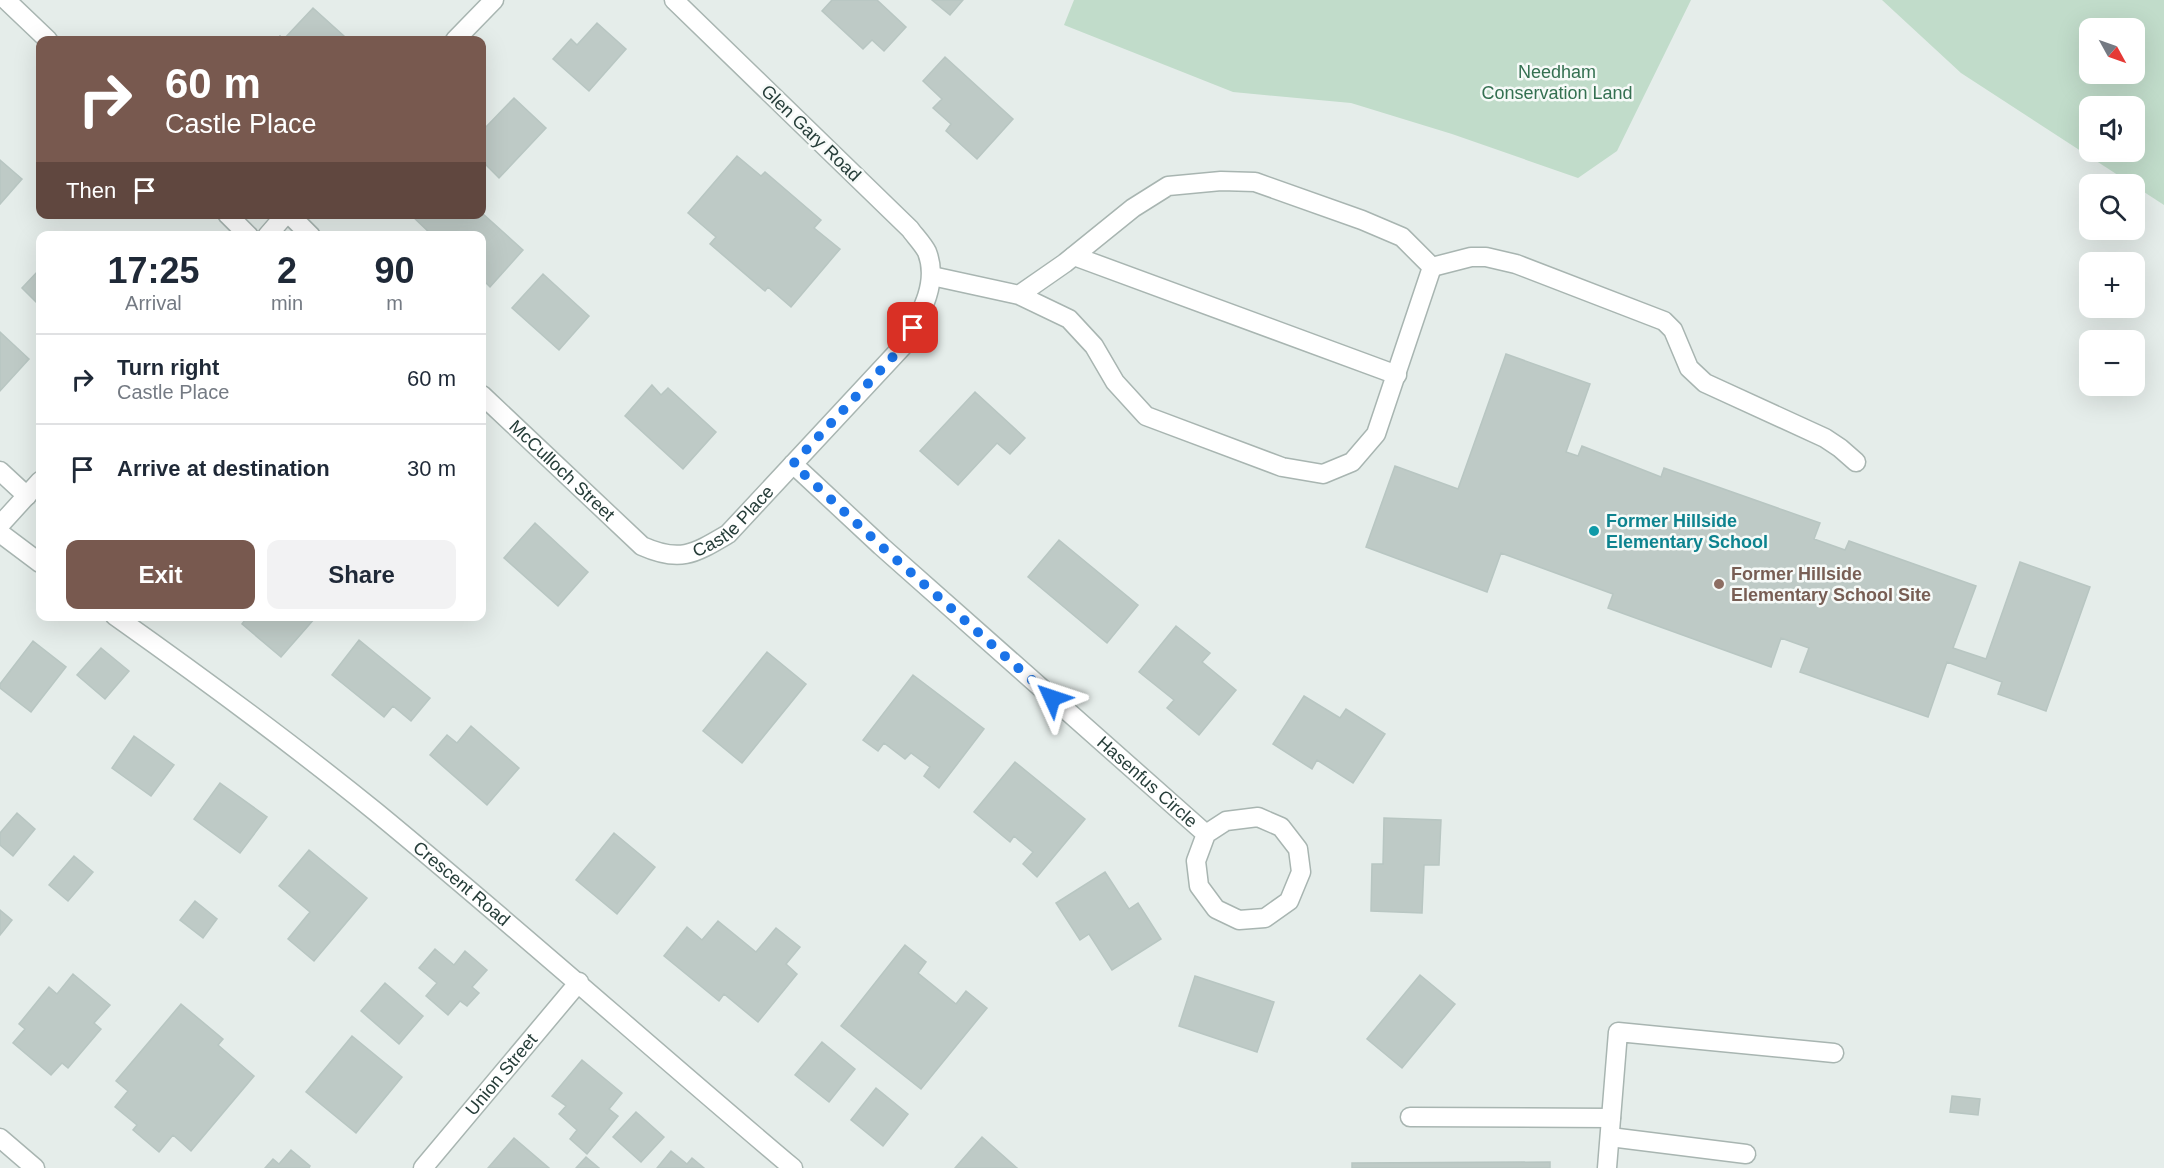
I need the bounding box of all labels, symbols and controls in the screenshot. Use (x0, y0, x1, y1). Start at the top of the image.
north arrow (2079, 18, 2145, 84)
map controls (2079, 18, 2145, 396)
icon: right (66, 60, 144, 138)
text: 60 m (165, 60, 261, 107)
park label: Needham Conservation Land (1481, 62, 1633, 103)
street label: Glen Gary Road (757, 81, 865, 185)
button: sound (2079, 96, 2145, 162)
text: Castle Place (165, 109, 317, 139)
icon: arrive (128, 174, 161, 207)
button: search (2079, 174, 2145, 240)
text: Then (66, 178, 116, 203)
text: 17:25 (107, 250, 199, 291)
text: 2 (277, 250, 297, 291)
text: 90 (375, 250, 415, 291)
button: + (2079, 252, 2145, 318)
text: Arrival (125, 292, 182, 314)
text: min (271, 292, 303, 314)
text: m (386, 292, 403, 314)
pin (887, 302, 938, 353)
icon: arrive (896, 311, 929, 344)
button: − (2079, 330, 2145, 396)
text: Turn right (117, 355, 219, 380)
icon: right (66, 363, 99, 396)
text: 60 m (407, 366, 456, 391)
text: Castle Place (117, 381, 229, 403)
street label: McCulloch Street (505, 416, 619, 525)
icon: arrive (66, 453, 99, 486)
text: Arrive at destination (117, 456, 330, 481)
text: 30 m (407, 456, 456, 481)
street label: Castle Place (690, 482, 778, 561)
place label: Former Hillside Elementary School (1606, 511, 1768, 552)
marker: Former Hillside Elementary School (1587, 524, 1601, 538)
button: Exit (66, 540, 255, 609)
button: Share (267, 540, 456, 609)
place label: Former Hillside Elementary School Site (1731, 564, 1931, 605)
marker: Former Hillside Elementary School Site (1712, 577, 1726, 591)
position arrow (1020, 666, 1084, 730)
street label: Hasenfus Circle (1093, 732, 1201, 832)
street label: Crescent Road (409, 837, 514, 930)
street label: Union Street (462, 1030, 541, 1119)

